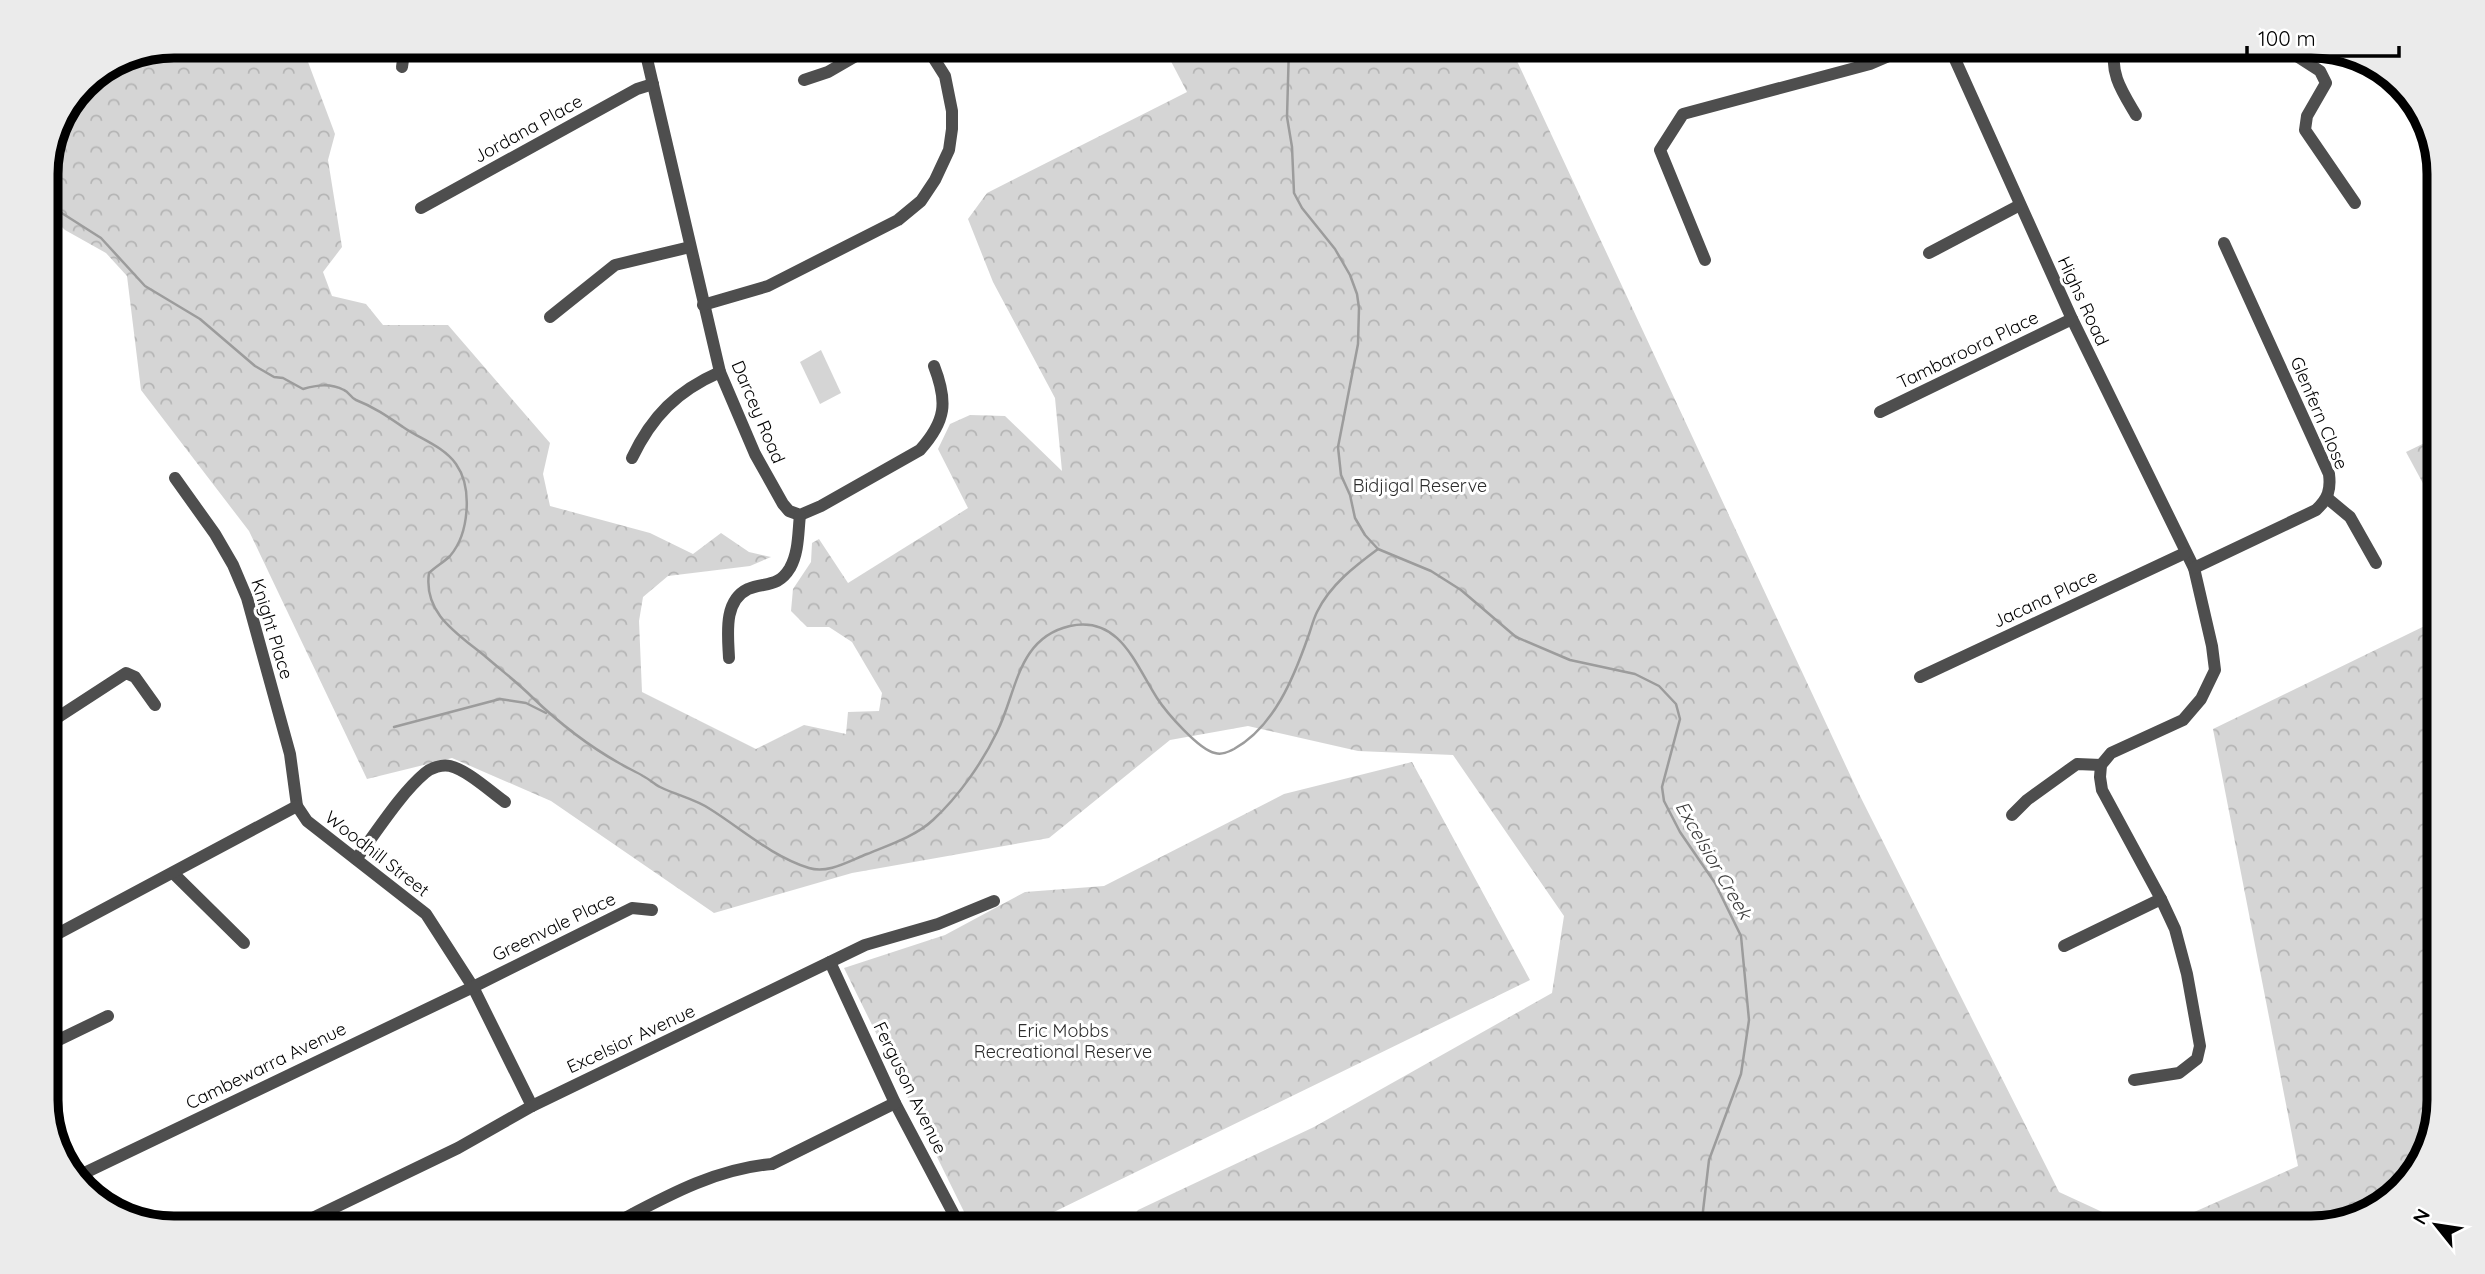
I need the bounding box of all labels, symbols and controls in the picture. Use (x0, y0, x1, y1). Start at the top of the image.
scale bar (2247, 14, 2399, 58)
text: 100 m (2258, 25, 2316, 51)
street label: Jordana Place (469, 89, 586, 168)
street label: Highs Road (2053, 252, 2114, 349)
street label: Tambaroora Place (1893, 305, 2042, 394)
street label: Glenfern Close (2285, 353, 2354, 473)
street label: Darcey Road (726, 357, 790, 467)
park label: Bidjigal Reserve (1353, 474, 1487, 497)
street label: Jacana Place (1989, 564, 2101, 633)
street label: Knight Place (246, 576, 299, 682)
water label: Excelsior Creek (1670, 797, 1758, 925)
street label: Woodhill Street (320, 806, 434, 902)
street label: Greenvale Place (488, 887, 619, 966)
street label: Excelsior Avenue (563, 999, 699, 1078)
street label: Cambewarra Avenue (182, 1017, 350, 1114)
street label: Ferguson Avenue (868, 1018, 952, 1158)
park label: Eric Mobbs Recreational Reserve (974, 1019, 1152, 1063)
north arrow (2401, 1190, 2471, 1260)
text: N (2407, 1204, 2435, 1229)

